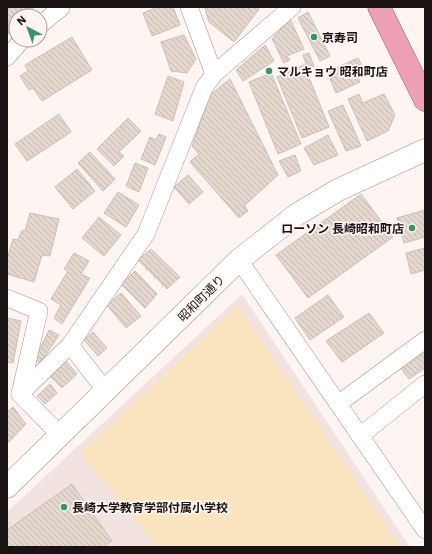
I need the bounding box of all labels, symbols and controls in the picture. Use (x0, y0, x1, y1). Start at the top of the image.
north arrow (8, 8, 48, 48)
text: N (14, 13, 29, 28)
place label: 京寿司 (322, 30, 358, 45)
marker: 京寿司 (309, 32, 319, 42)
place label: マルキョウ 昭和町店 (277, 64, 388, 79)
marker: マルキョウ 昭和町店 (264, 66, 274, 76)
place label: ローソン 長崎昭和町店 (281, 221, 404, 236)
marker: ローソン 長崎昭和町店 (407, 223, 417, 233)
street label: 昭和町通り (174, 271, 228, 325)
place label: 長崎大学教育学部付属小学校 (72, 500, 228, 515)
marker: 長崎大学教育学部付属小学校 (59, 502, 69, 512)

